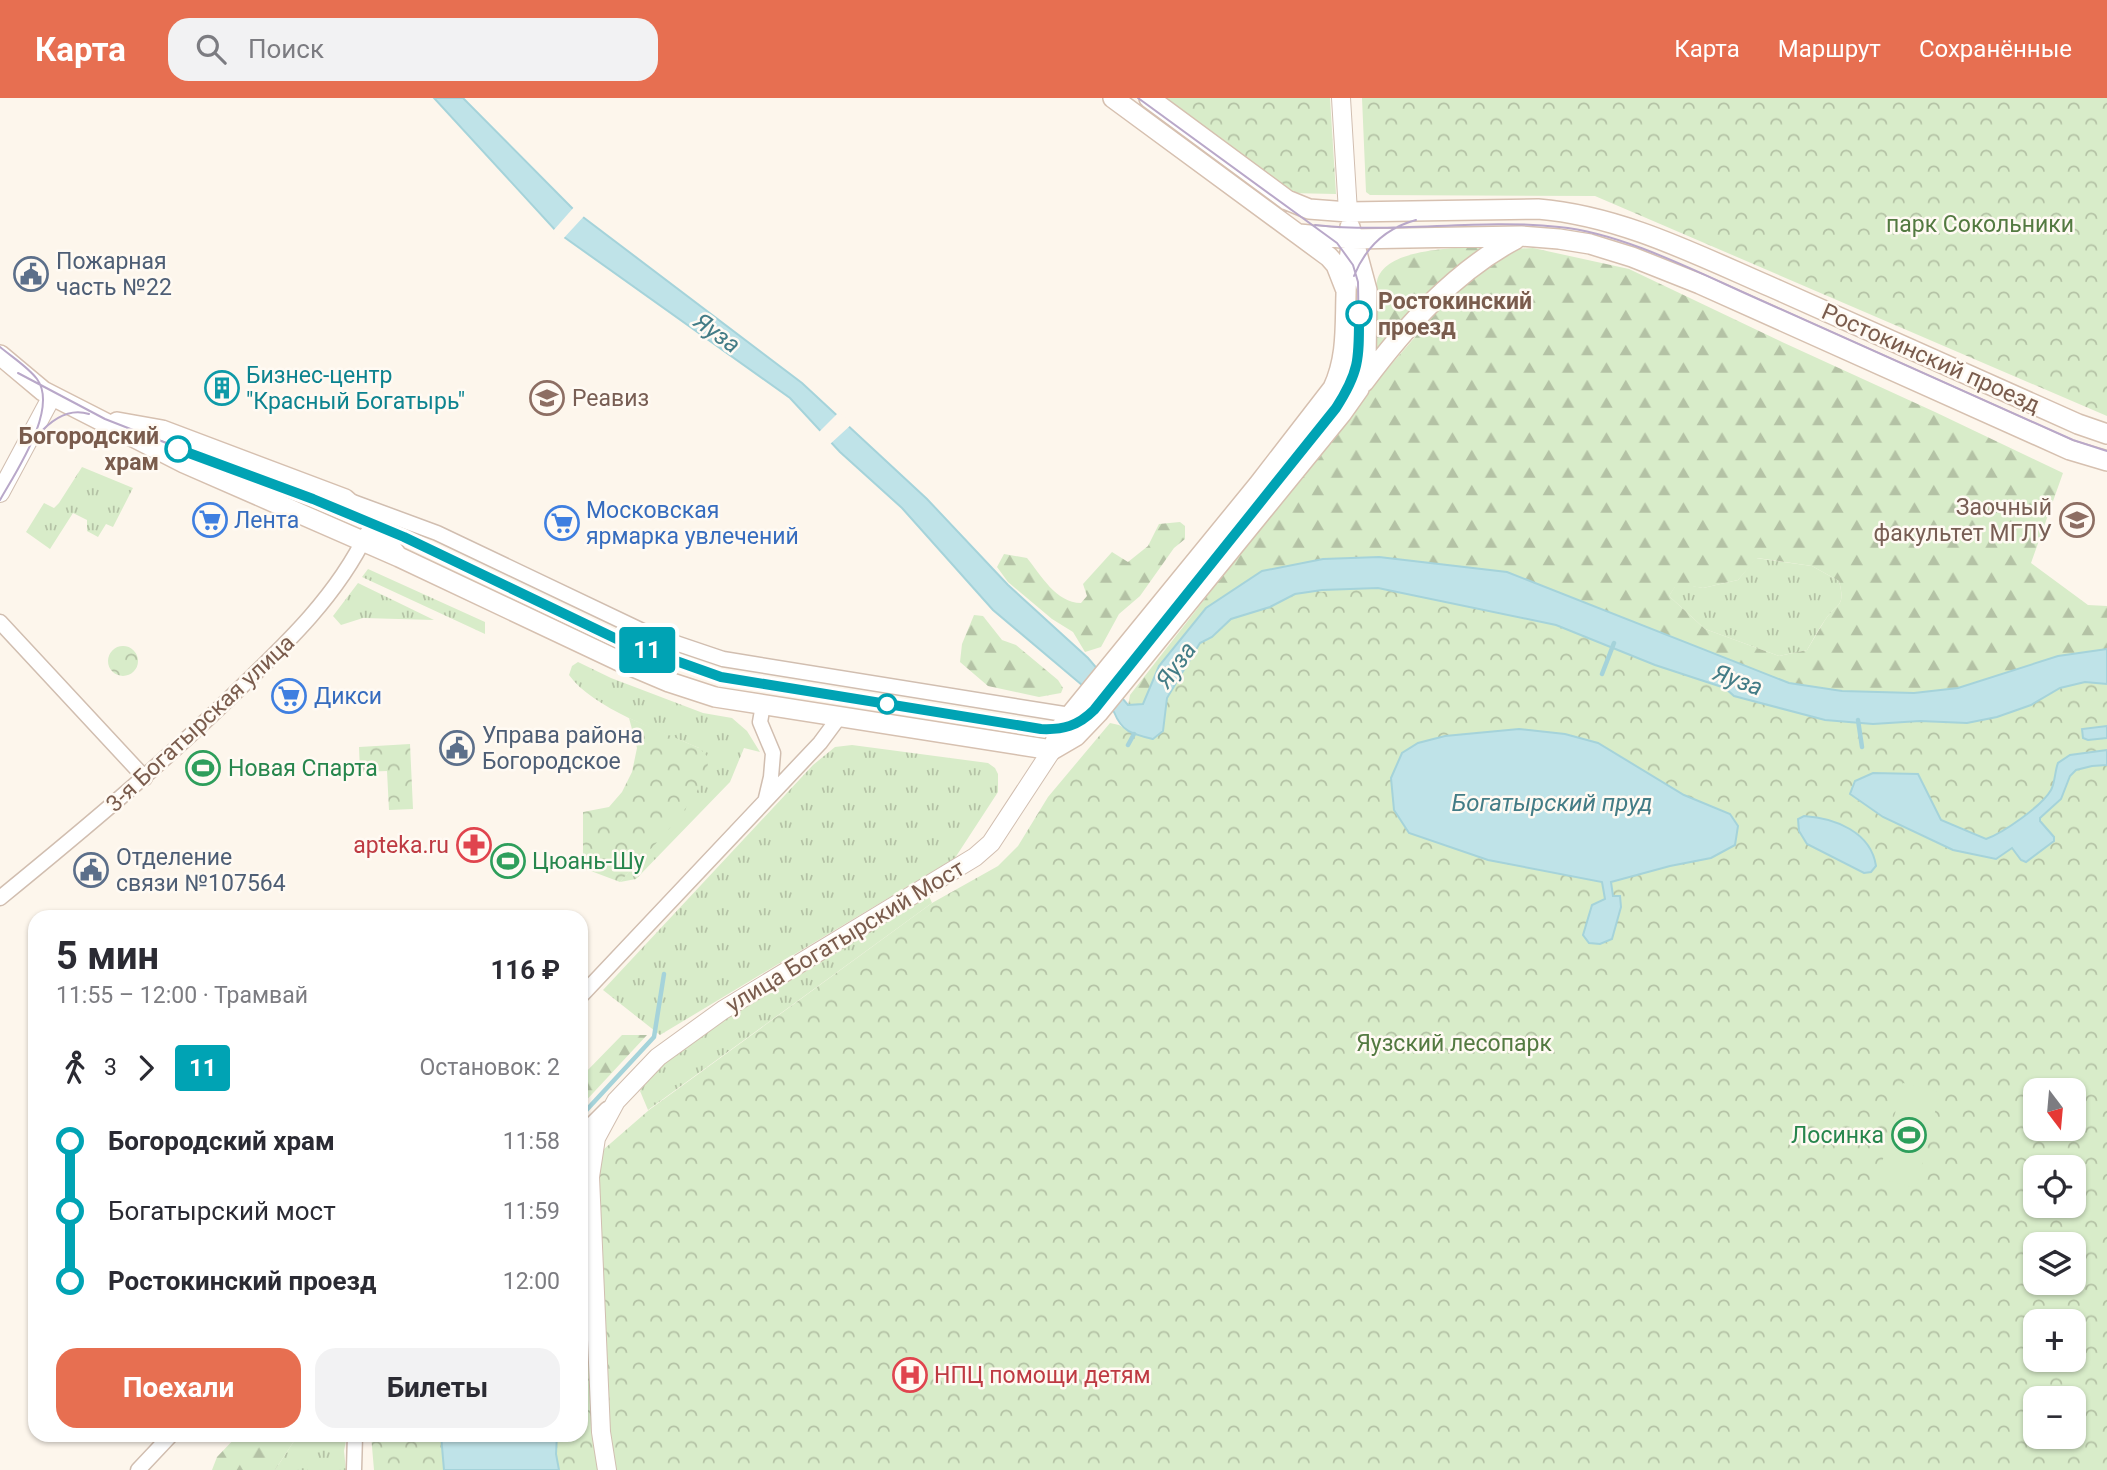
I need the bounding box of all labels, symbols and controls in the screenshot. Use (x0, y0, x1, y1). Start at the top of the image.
search box (168, 18, 658, 81)
text: Карта (35, 30, 126, 69)
icon: search (192, 30, 230, 68)
text: Поиск (248, 34, 324, 64)
text: Карта (1674, 35, 1740, 63)
text: Маршрут (1778, 35, 1881, 63)
text: Сохранённые (1919, 35, 2072, 63)
park label: парк Сокольники (1886, 211, 2074, 238)
place label: Пожарная часть №22 (56, 248, 172, 301)
public building icon: Пожарная часть №22 (12, 255, 50, 293)
place label: Ростокинский проезд (1378, 288, 1532, 341)
street label: Ростокинский проезд (1818, 298, 2044, 419)
marker: Ростокинский проезд (1346, 301, 1372, 327)
water label: Яуза (688, 306, 746, 359)
place label: Бизнес-центр "Красный Богатырь" (246, 362, 465, 415)
building icon: Бизнес-центр "Красный Богатырь" (203, 369, 241, 407)
school or university icon: Реавиз (528, 379, 566, 417)
place label: Реавиз (572, 385, 649, 412)
place label: Богородский храм (19, 423, 159, 476)
marker: Богородский храм (165, 436, 191, 462)
place label: Заочный факультет МГЛУ (1874, 494, 2052, 547)
place label: Московская ярмарка увлечений (586, 497, 799, 550)
supermarket icon: Лента (191, 501, 229, 539)
school or university icon: Заочный факультет МГЛУ (2058, 501, 2096, 539)
supermarket icon: Московская ярмарка увлечений (543, 504, 581, 542)
place label: Лента (234, 507, 299, 534)
line badge: 11 (616, 627, 678, 673)
street label: 3-я Богатырская улица (101, 629, 300, 818)
text: 11 (633, 636, 661, 664)
water label: Яуза (1149, 636, 1202, 694)
water label: Яуза (1709, 658, 1766, 702)
supermarket icon: Дикси (270, 677, 308, 715)
place label: Дикси (314, 683, 382, 710)
unlabelled marker (877, 694, 897, 714)
place label: Управа района Богородское (482, 722, 643, 775)
public building icon: Управа района Богородское (438, 729, 476, 767)
sports icon: Новая Спарта (184, 749, 222, 787)
place label: Новая Спарта (228, 755, 378, 782)
water label: Богатырский пруд (1451, 789, 1653, 817)
pharmacy icon: apteka.ru (455, 826, 493, 864)
place label: apteka.ru (353, 832, 449, 859)
sports icon: Цюань-Шу (489, 842, 527, 880)
place label: Отделение связи №107564 (116, 844, 286, 897)
place label: Цюань-Шу (532, 848, 645, 875)
public building icon: Отделение связи №107564 (72, 851, 110, 889)
street label: улица Богатырский Мост (721, 854, 969, 1018)
text: 5 мин (56, 934, 159, 978)
text: 116 ₽ (490, 955, 560, 985)
text: 11:55 – 12:00 · Трамвай (56, 982, 308, 1009)
park label: Яузский лесопарк (1356, 1030, 1552, 1057)
icon: walk (56, 1049, 94, 1087)
icon: forward (127, 1049, 165, 1087)
text: 3 (104, 1054, 117, 1081)
text: 11 (189, 1054, 216, 1082)
text: Остановок: 2 (419, 1054, 560, 1081)
north arrow (2023, 1078, 2086, 1141)
map controls (2023, 1078, 2086, 1449)
sports icon: Лосинка (1890, 1116, 1928, 1154)
place label: Лосинка (1791, 1122, 1884, 1149)
text: Богородский храм (108, 1126, 335, 1156)
text: 11:58 (503, 1128, 560, 1155)
button: locate (2023, 1155, 2086, 1218)
text: Богатырский мост (108, 1196, 336, 1226)
text: 11:59 (503, 1198, 560, 1225)
button: layers (2023, 1232, 2086, 1295)
text: Ростокинский проезд (108, 1266, 376, 1296)
text: 12:00 (503, 1268, 560, 1295)
button: + (2023, 1309, 2086, 1372)
button: Поехали (56, 1348, 301, 1428)
button: Билеты (315, 1348, 560, 1428)
hospital icon: НПЦ помощи детям (891, 1356, 929, 1394)
place label: НПЦ помощи детям (934, 1362, 1151, 1389)
button: − (2023, 1386, 2086, 1449)

